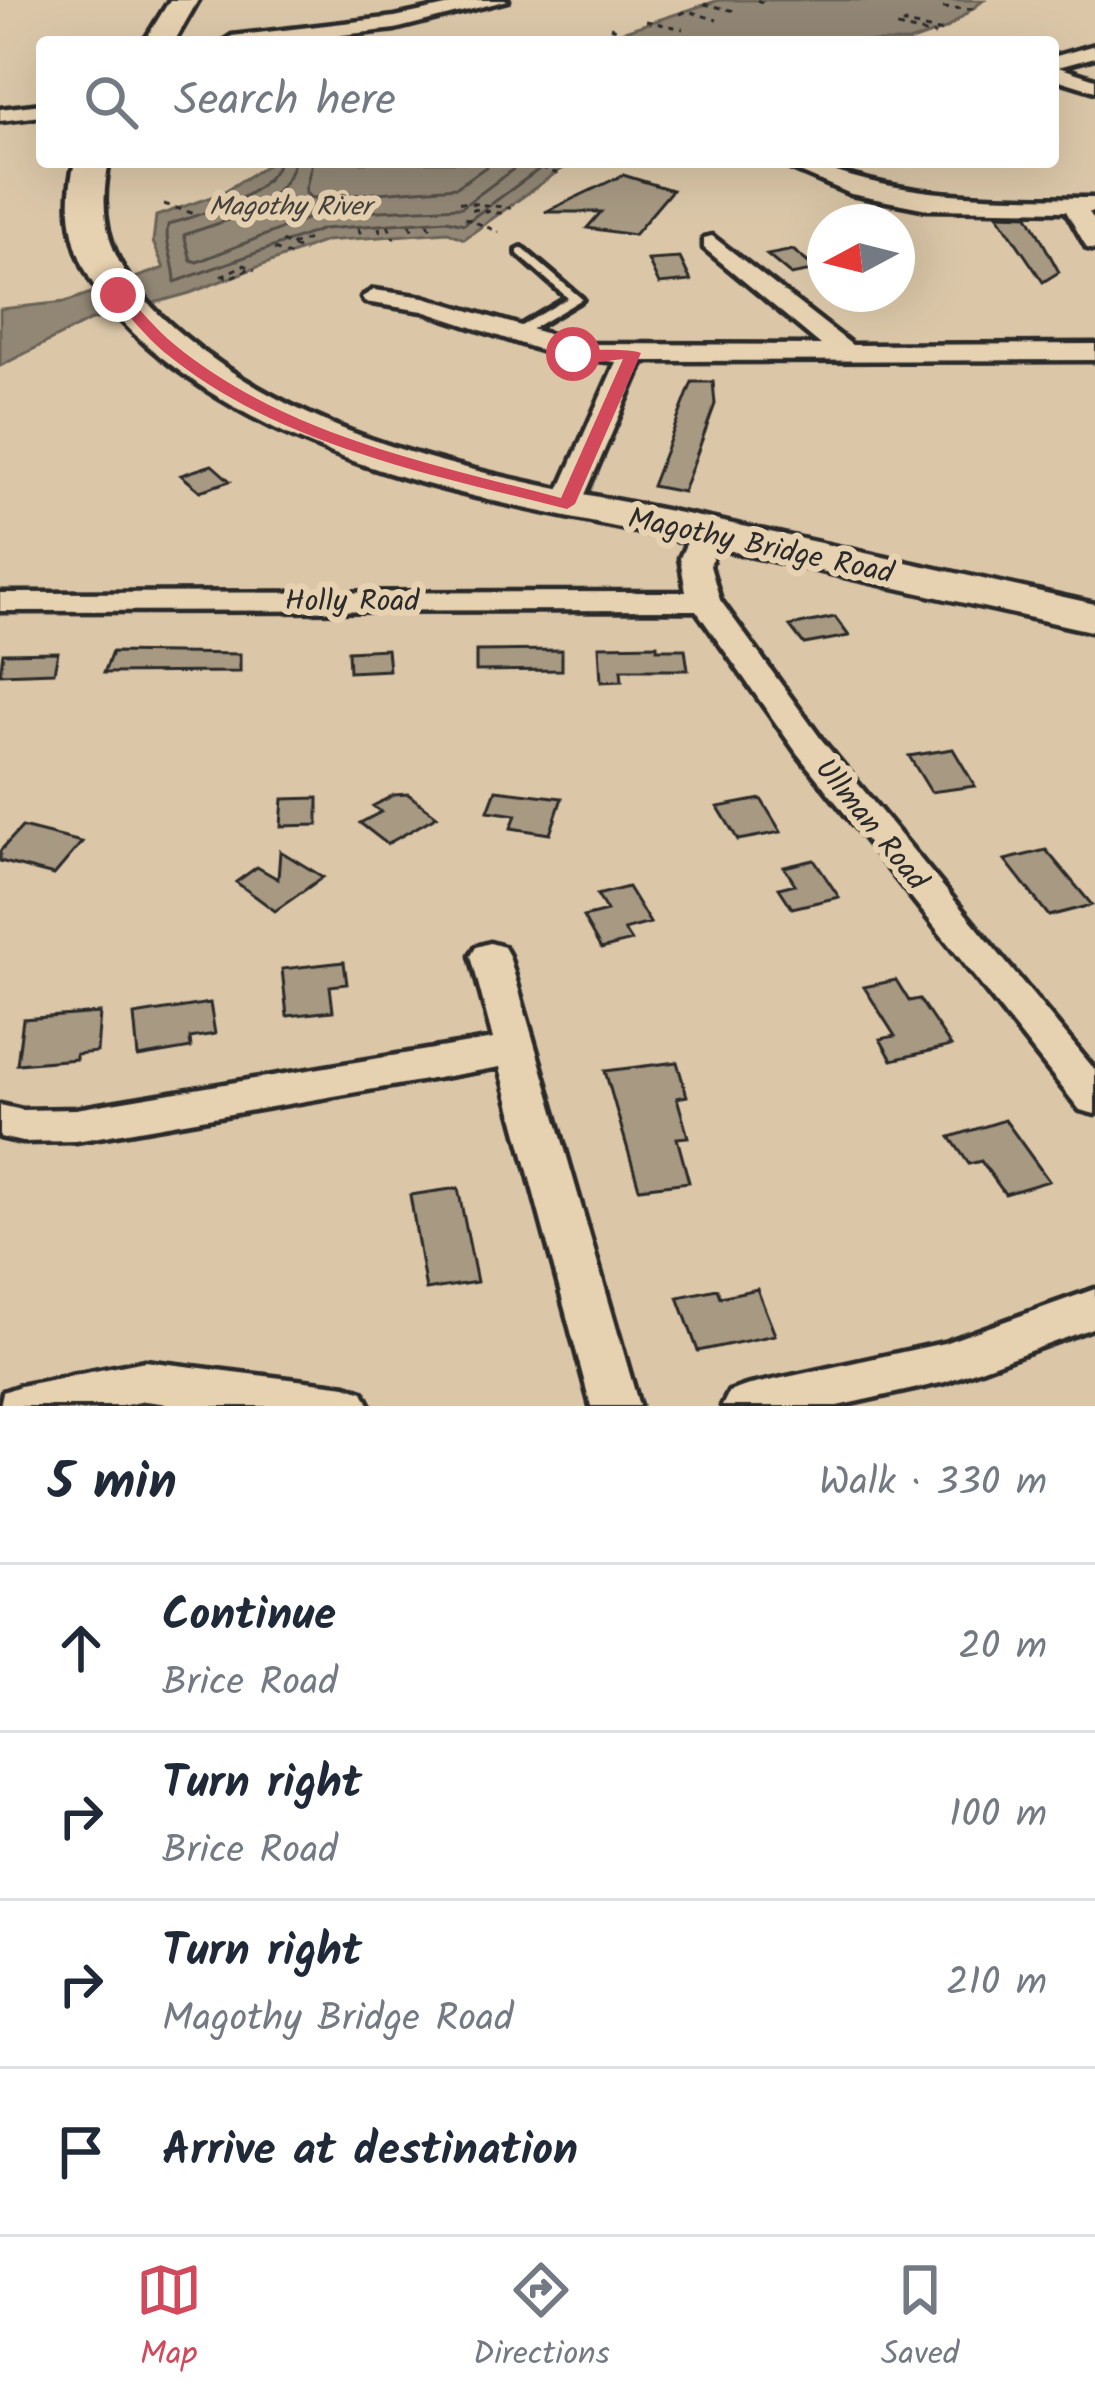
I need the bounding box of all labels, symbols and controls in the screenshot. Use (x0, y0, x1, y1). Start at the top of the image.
search box (36, 36, 1059, 168)
text: Search here (174, 66, 396, 138)
icon: search (78, 69, 144, 135)
water label: Magothy River (209, 186, 376, 229)
north arrow (807, 204, 915, 312)
route end (91, 268, 145, 322)
route start (546, 327, 600, 381)
street label: Magothy Bridge Road (623, 495, 899, 599)
street label: Holly Road (285, 578, 420, 626)
street label: Ullman Road (802, 748, 940, 903)
text: 5 min (48, 1444, 177, 1525)
text: Walk · 330 m (819, 1453, 1047, 1515)
text: Continue (162, 1581, 336, 1653)
icon: ahead (48, 1615, 114, 1681)
text: 20 m (958, 1617, 1047, 1679)
text: Brice Road (162, 1653, 338, 1715)
text: Turn right (162, 1749, 362, 1821)
icon: right (48, 1783, 114, 1849)
text: 100 m (949, 1785, 1047, 1847)
text: Brice Road (162, 1821, 338, 1883)
text: Turn right (162, 1917, 362, 1989)
icon: right (48, 1951, 114, 2017)
text: 210 m (946, 1953, 1047, 2015)
text: Magothy Bridge Road (162, 1989, 514, 2051)
text: Arrive at destination (162, 2116, 578, 2188)
icon: arrive (48, 2119, 114, 2185)
tab: Map (136, 2257, 202, 2382)
tab: Directions (473, 2257, 610, 2382)
tab: Saved (881, 2257, 959, 2382)

